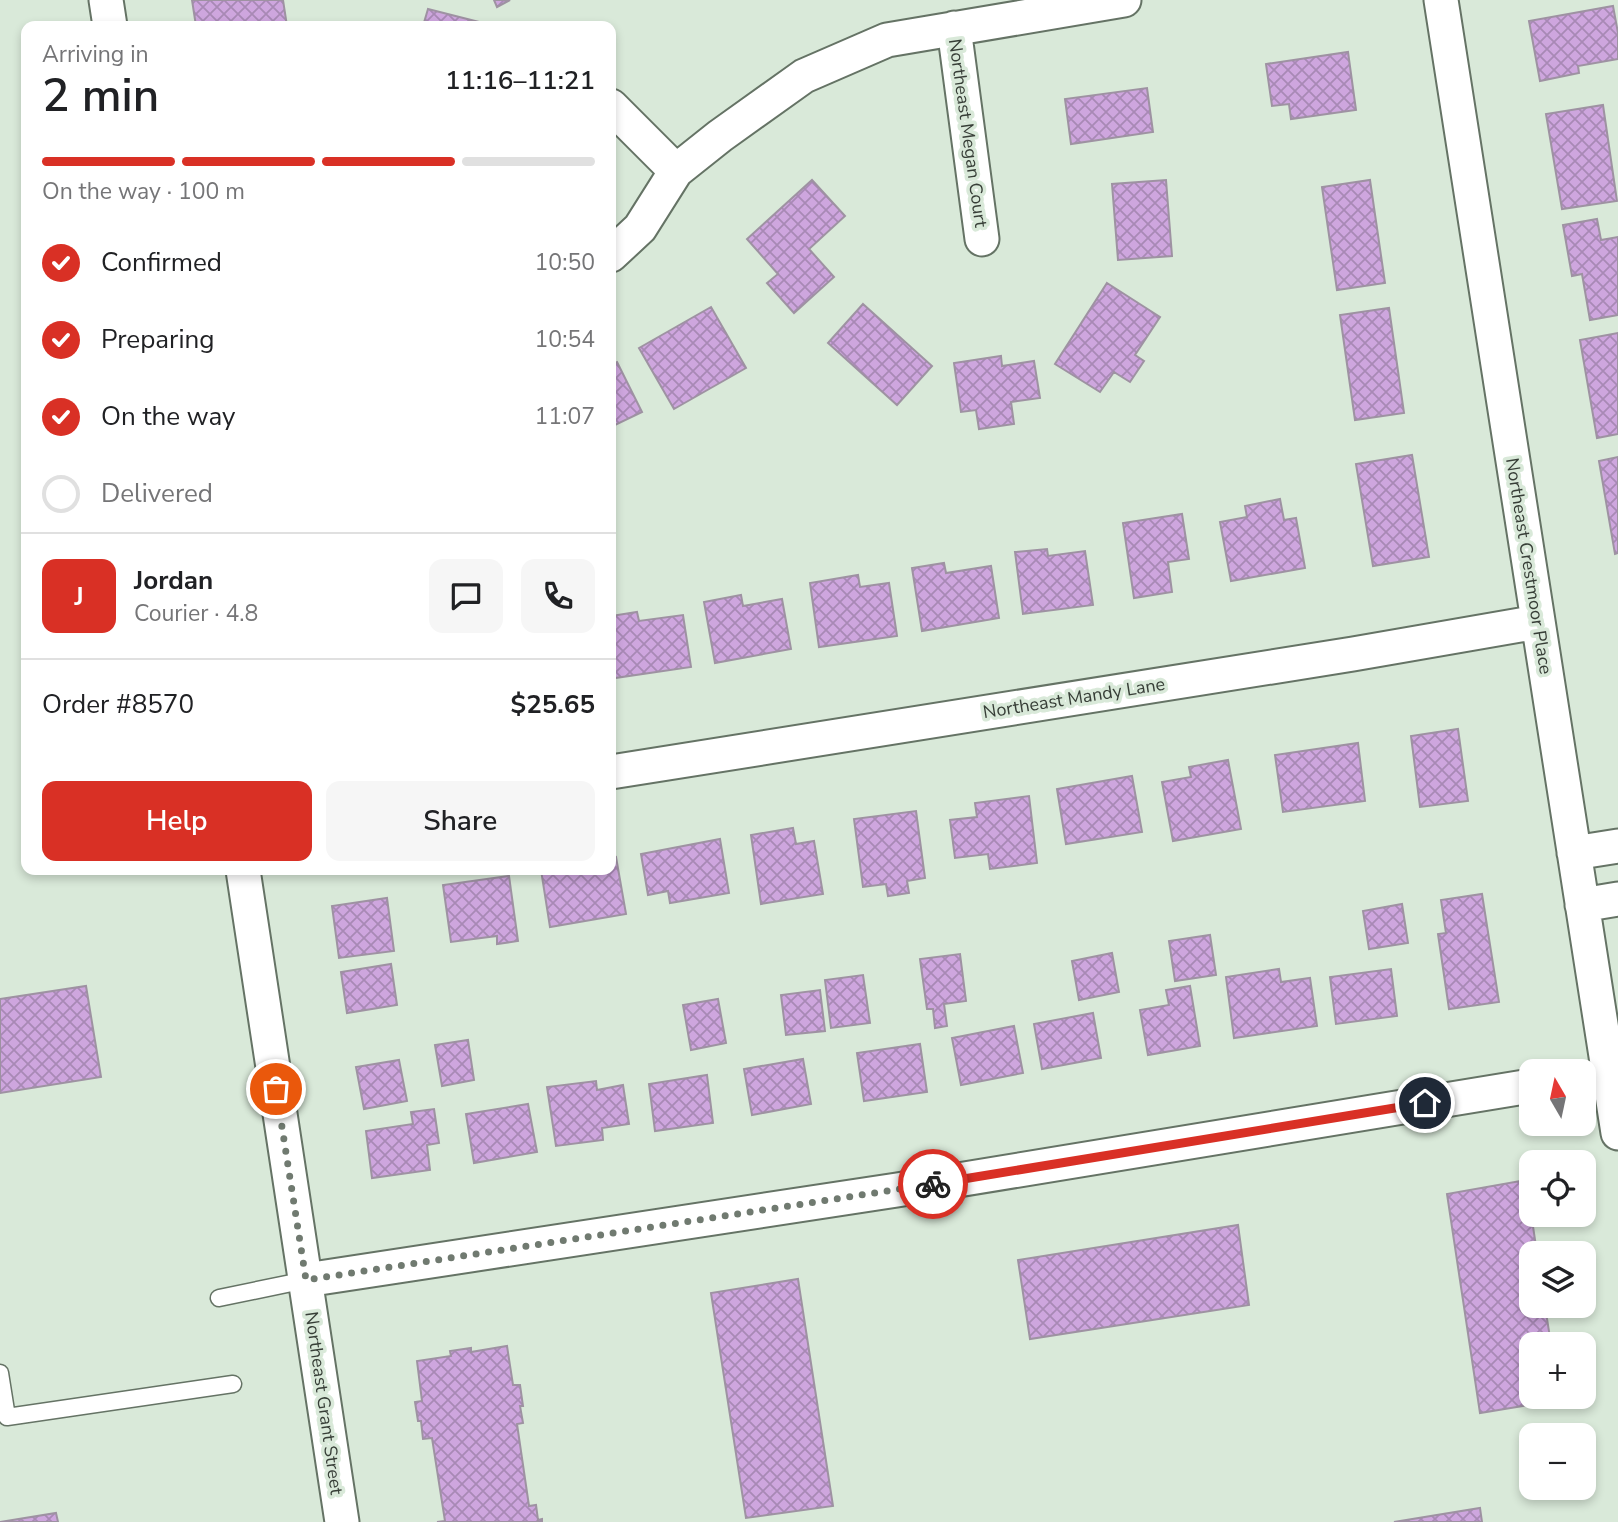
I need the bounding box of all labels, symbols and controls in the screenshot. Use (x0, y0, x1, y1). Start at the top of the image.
street label: Northeast Megan Court (943, 37, 993, 229)
text: Arriving in (42, 39, 149, 70)
text: 11:16–11:21 (445, 63, 595, 98)
text: 2 min (42, 64, 159, 127)
text: On the way · 100 m (42, 176, 245, 207)
icon: check (42, 244, 80, 282)
text: Confirmed (101, 245, 222, 280)
text: 10:50 (535, 247, 595, 278)
icon: check (42, 321, 80, 359)
text: Preparing (101, 322, 214, 357)
text: 10:54 (535, 324, 595, 355)
icon: check (42, 398, 80, 436)
text: On the way (101, 399, 235, 434)
text: 11:07 (535, 401, 595, 432)
street label: Northeast Crestmoor Place (1500, 456, 1558, 676)
text: Delivered (101, 476, 213, 511)
button: chat (429, 559, 503, 633)
button: phone (521, 559, 595, 633)
text: Jordan (134, 563, 213, 598)
text: J (74, 579, 84, 614)
text: Courier · 4.8 (134, 598, 258, 629)
street label: Northeast Mandy Lane (981, 672, 1167, 724)
text: Order #8570 (42, 687, 194, 722)
text: $25.65 (511, 687, 595, 722)
button: Help (42, 781, 312, 861)
button: Share (326, 781, 595, 861)
pin (246, 1059, 306, 1119)
north arrow (1519, 1059, 1596, 1136)
map controls (1519, 1059, 1596, 1500)
icon: bag (257, 1070, 295, 1108)
pin (1395, 1073, 1455, 1133)
icon: home (1406, 1084, 1444, 1122)
courier (898, 1149, 968, 1219)
button: locate (1519, 1150, 1596, 1227)
icon: bike (914, 1165, 952, 1203)
button: layers (1519, 1241, 1596, 1318)
street label: Northeast Grant Street (299, 1310, 349, 1497)
button: + (1519, 1332, 1596, 1409)
button: − (1519, 1423, 1596, 1500)

